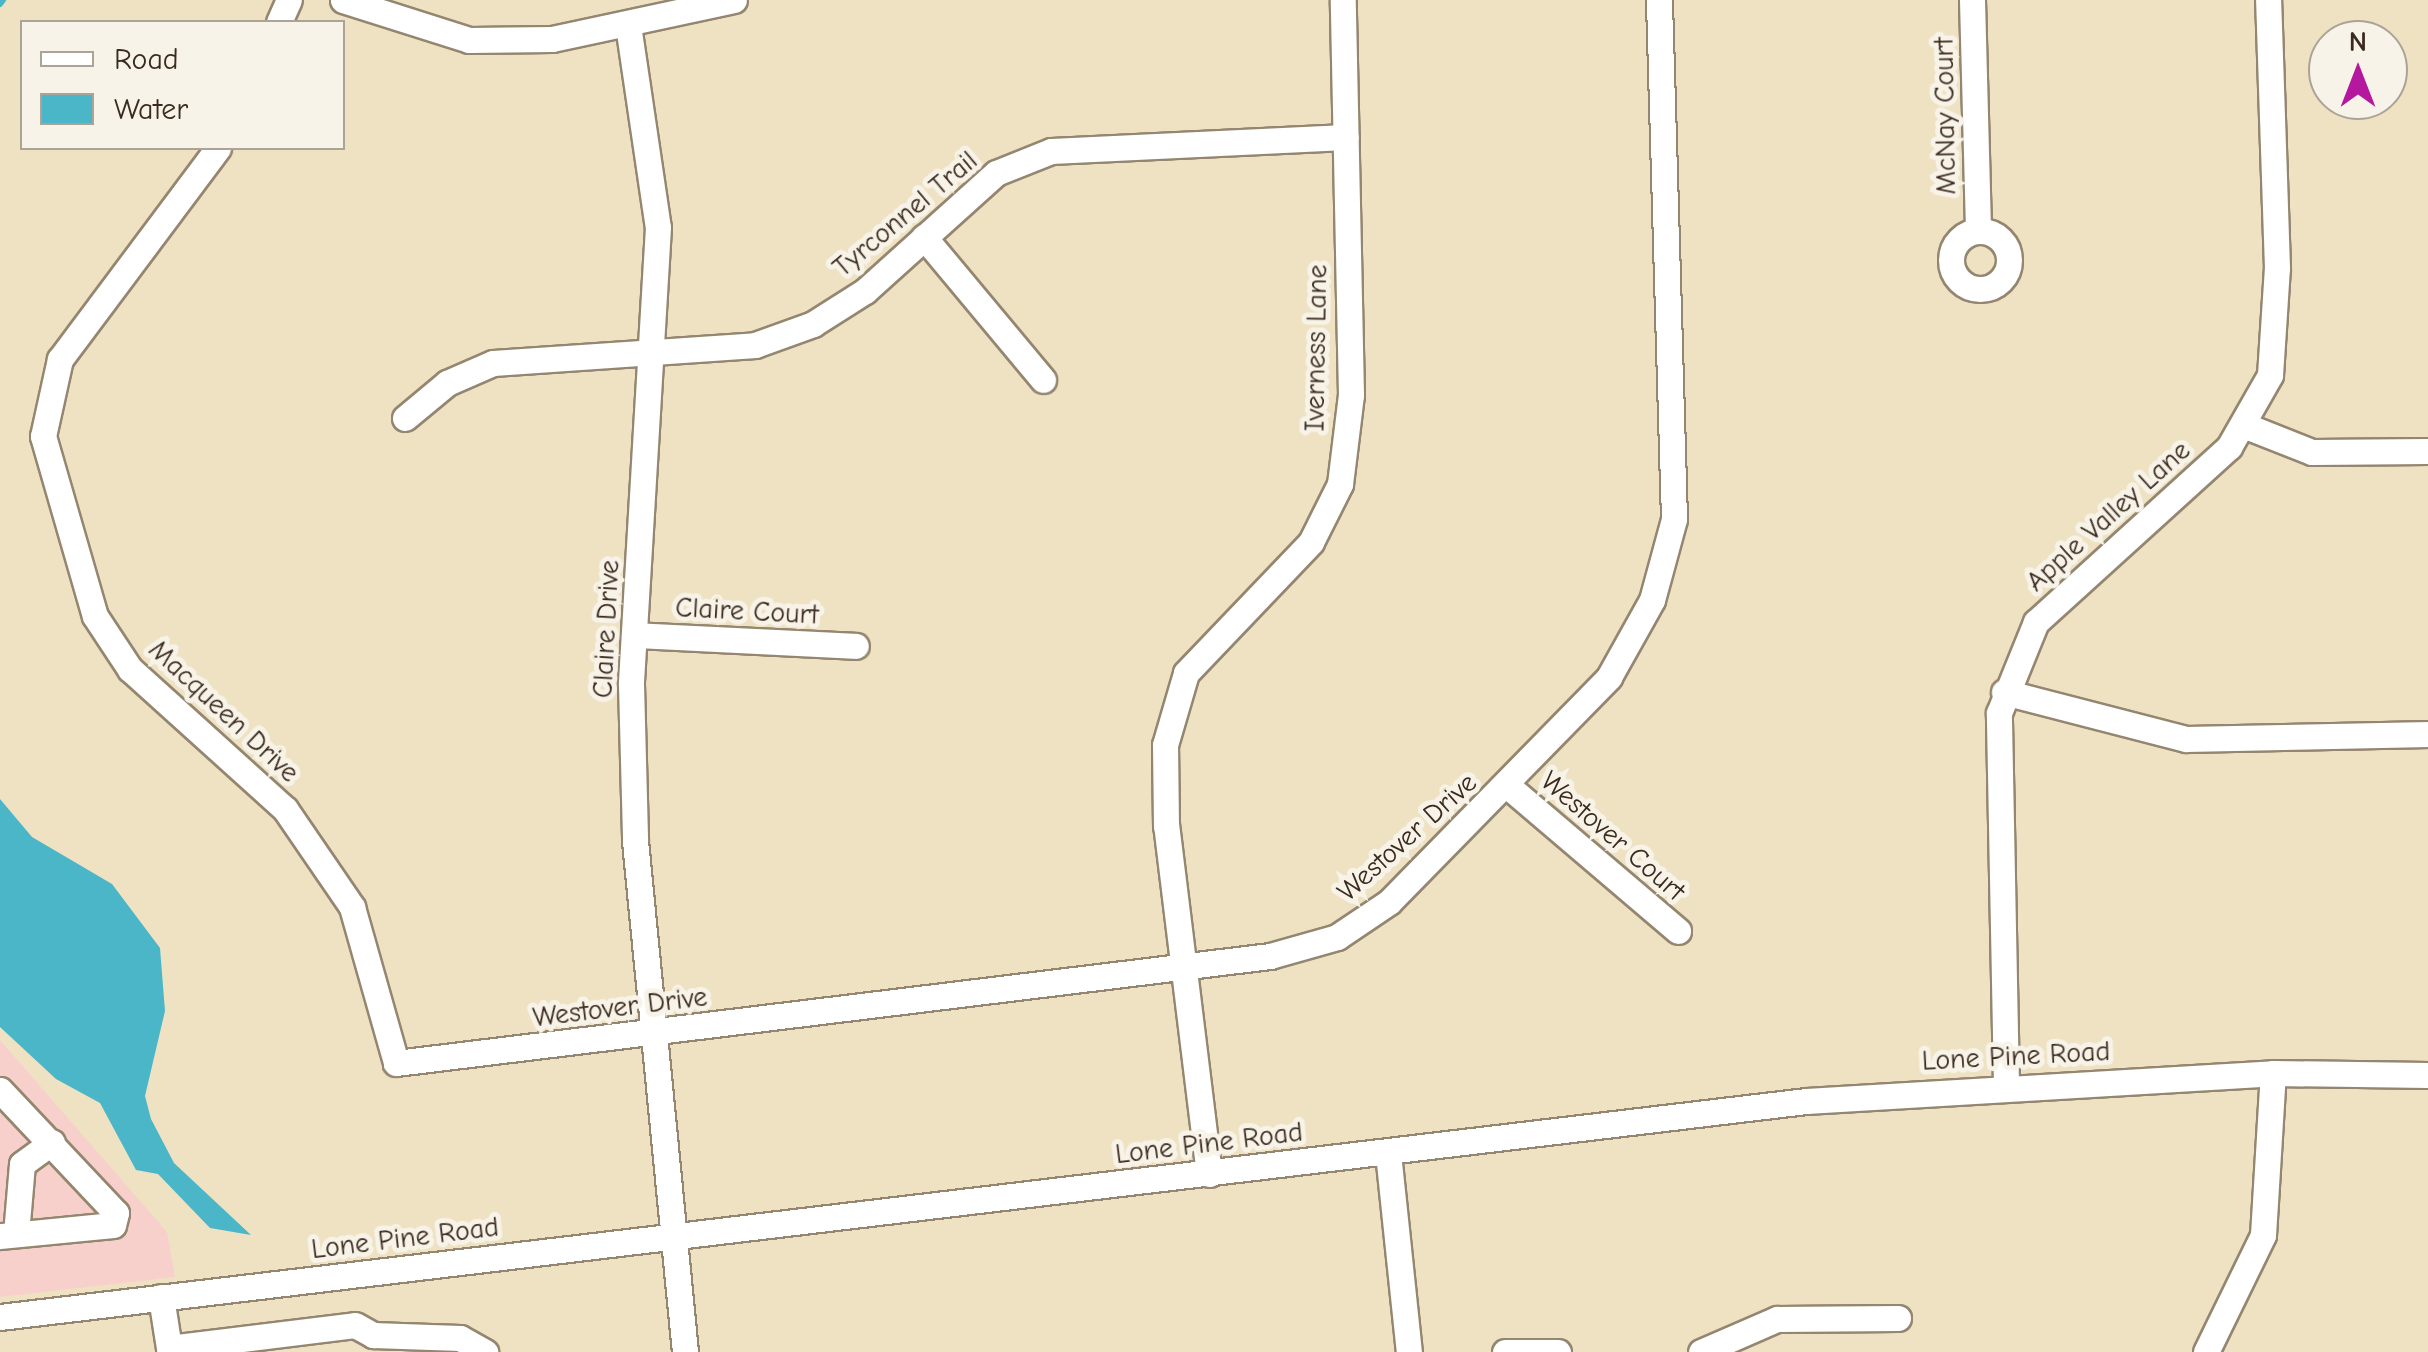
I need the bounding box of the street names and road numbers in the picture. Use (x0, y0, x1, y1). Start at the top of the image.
street label: McNay Court (1927, 37, 1963, 195)
street label: Tyrconnel Trail (826, 144, 984, 284)
street label: Iverness Lane (1298, 264, 1334, 432)
street label: Apple Valley Lane (2019, 434, 2197, 598)
street label: Claire Drive (586, 559, 626, 699)
street label: Claire Court (674, 590, 820, 632)
street label: Macqueen Drive (142, 633, 306, 789)
street label: Westover Court (1534, 764, 1692, 908)
street label: Westover Drive (1330, 766, 1484, 908)
street label: Westover Drive (531, 980, 709, 1034)
street label: Lone Pine Road (1921, 1034, 2111, 1078)
street label: Lone Pine Road (1113, 1115, 1305, 1171)
street label: Lone Pine Road (309, 1210, 501, 1266)

